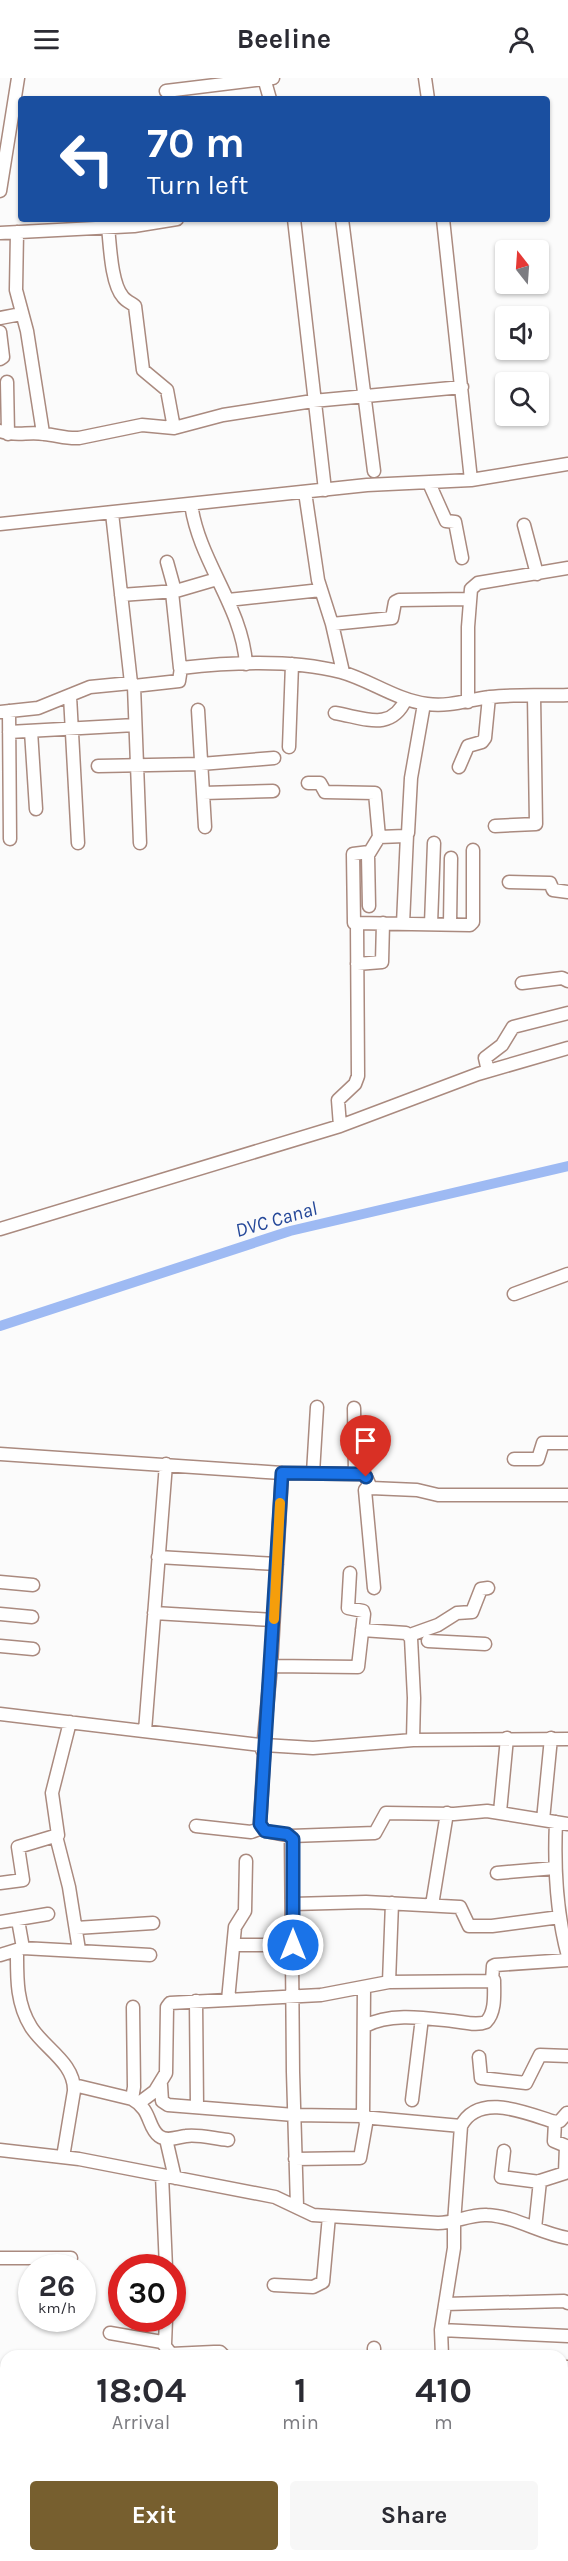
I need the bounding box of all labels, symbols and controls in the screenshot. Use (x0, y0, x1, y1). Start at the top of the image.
icon: menu (30, 23, 63, 56)
text: Beeline (237, 23, 331, 55)
icon: person (505, 23, 538, 56)
text: 70 m (147, 118, 245, 168)
icon: left (48, 120, 126, 198)
text: Turn left (147, 169, 248, 201)
north arrow (495, 240, 549, 294)
map controls (495, 240, 549, 426)
button: sound (495, 306, 549, 360)
button: search (495, 372, 549, 426)
water label: DVC Canal (232, 1197, 320, 1242)
pin (340, 1415, 391, 1477)
icon: arrive (349, 1424, 382, 1457)
position arrow (261, 1913, 325, 1977)
speed limit sign: 30 (108, 2254, 186, 2332)
text: 26 (39, 2268, 75, 2304)
text: km/h (38, 2299, 76, 2317)
text: 18:04 (96, 2369, 186, 2411)
text: 1 (294, 2369, 307, 2411)
text: 410 (415, 2369, 472, 2411)
text: Arrival (112, 2411, 170, 2434)
text: min (282, 2411, 319, 2434)
text: m (434, 2411, 453, 2434)
button: Exit (30, 2481, 278, 2550)
button: Share (290, 2481, 538, 2550)

